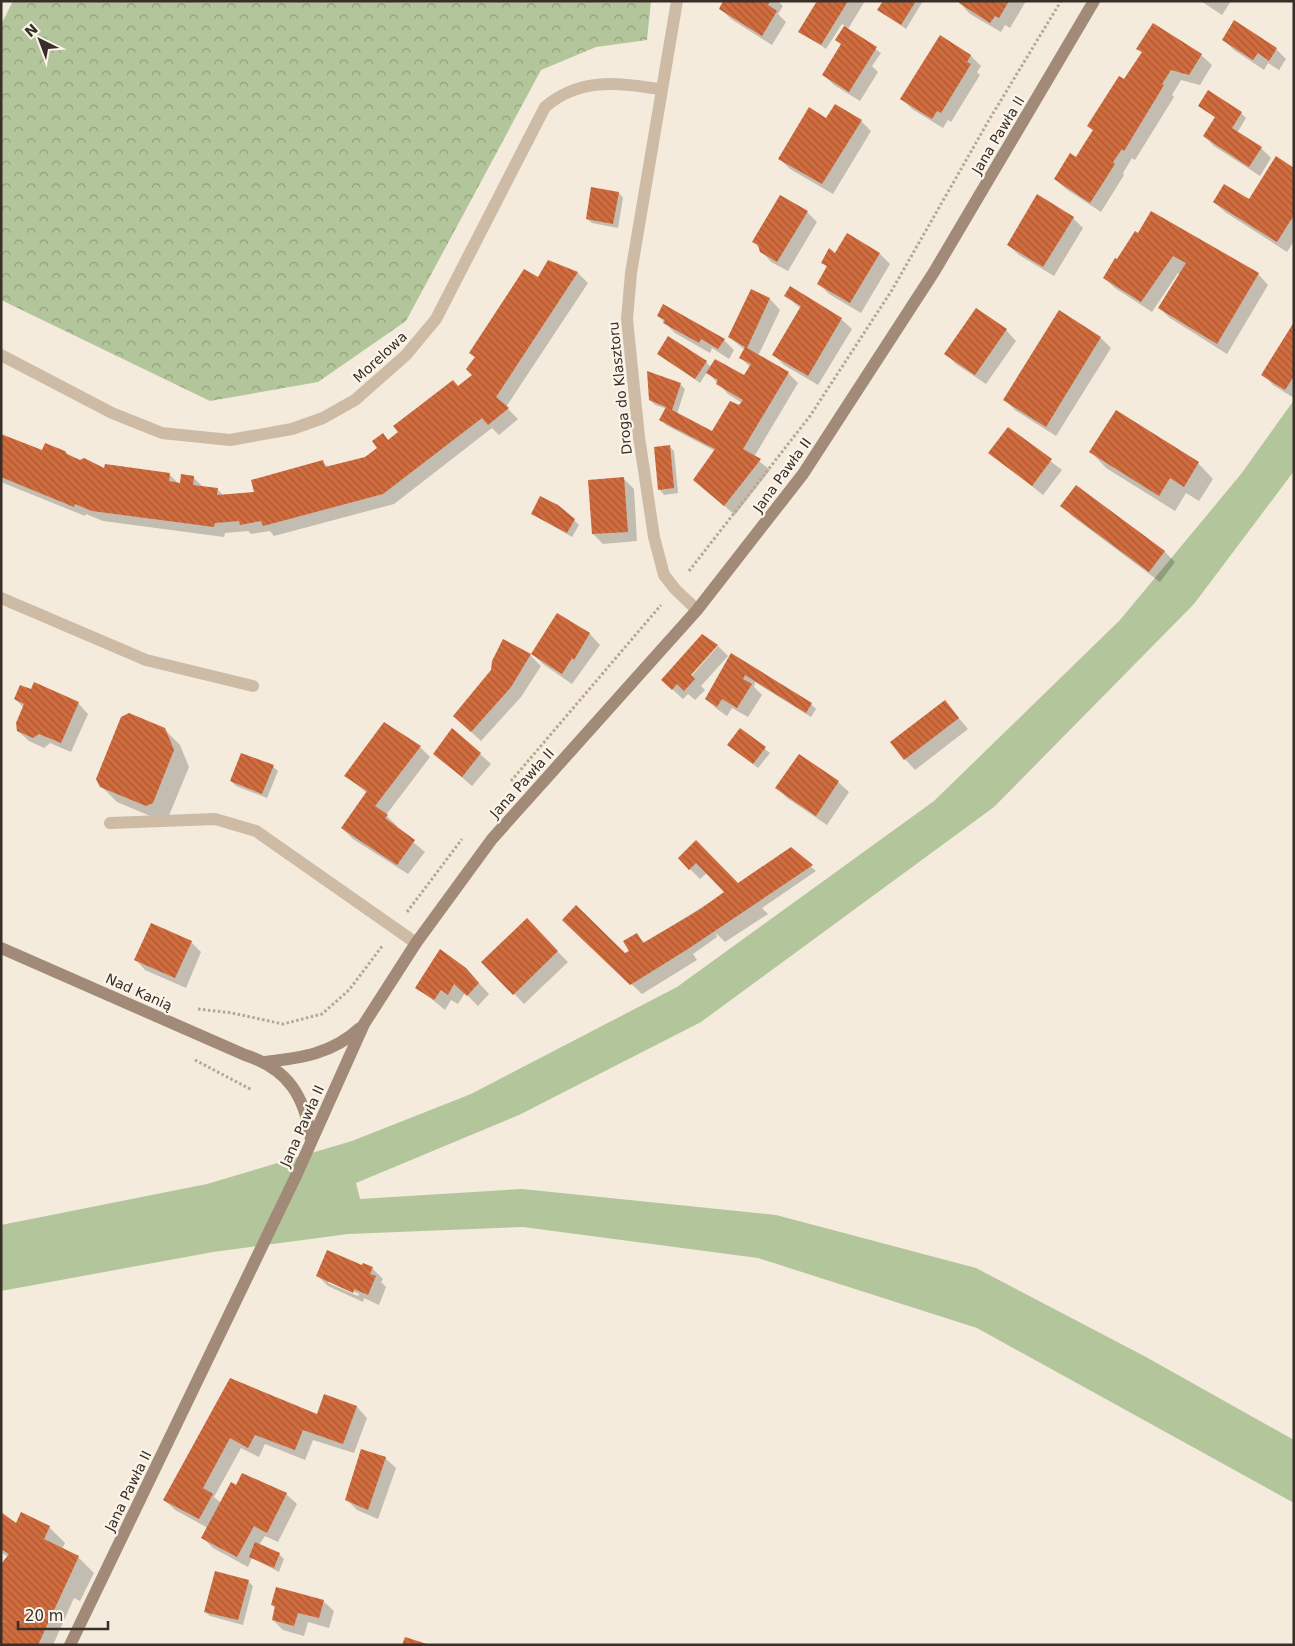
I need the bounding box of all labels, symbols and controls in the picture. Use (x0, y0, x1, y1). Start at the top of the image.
north arrow (15, 15, 65, 65)
text: N (22, 20, 41, 40)
street label: Jana Pawła II (968, 93, 1027, 178)
street label: Droga do Klasztoru (605, 321, 635, 455)
street label: Morelowa (350, 328, 410, 386)
street label: Jana Pawła II (749, 435, 814, 516)
street label: Jana Pawła II (486, 745, 557, 822)
street label: Nad Kanią (103, 970, 175, 1014)
street label: Jana Pawła II (276, 1083, 327, 1170)
street label: Jana Pawła II (101, 1448, 154, 1535)
scale bar (18, 1598, 108, 1630)
text: 20 m (25, 1607, 63, 1625)

